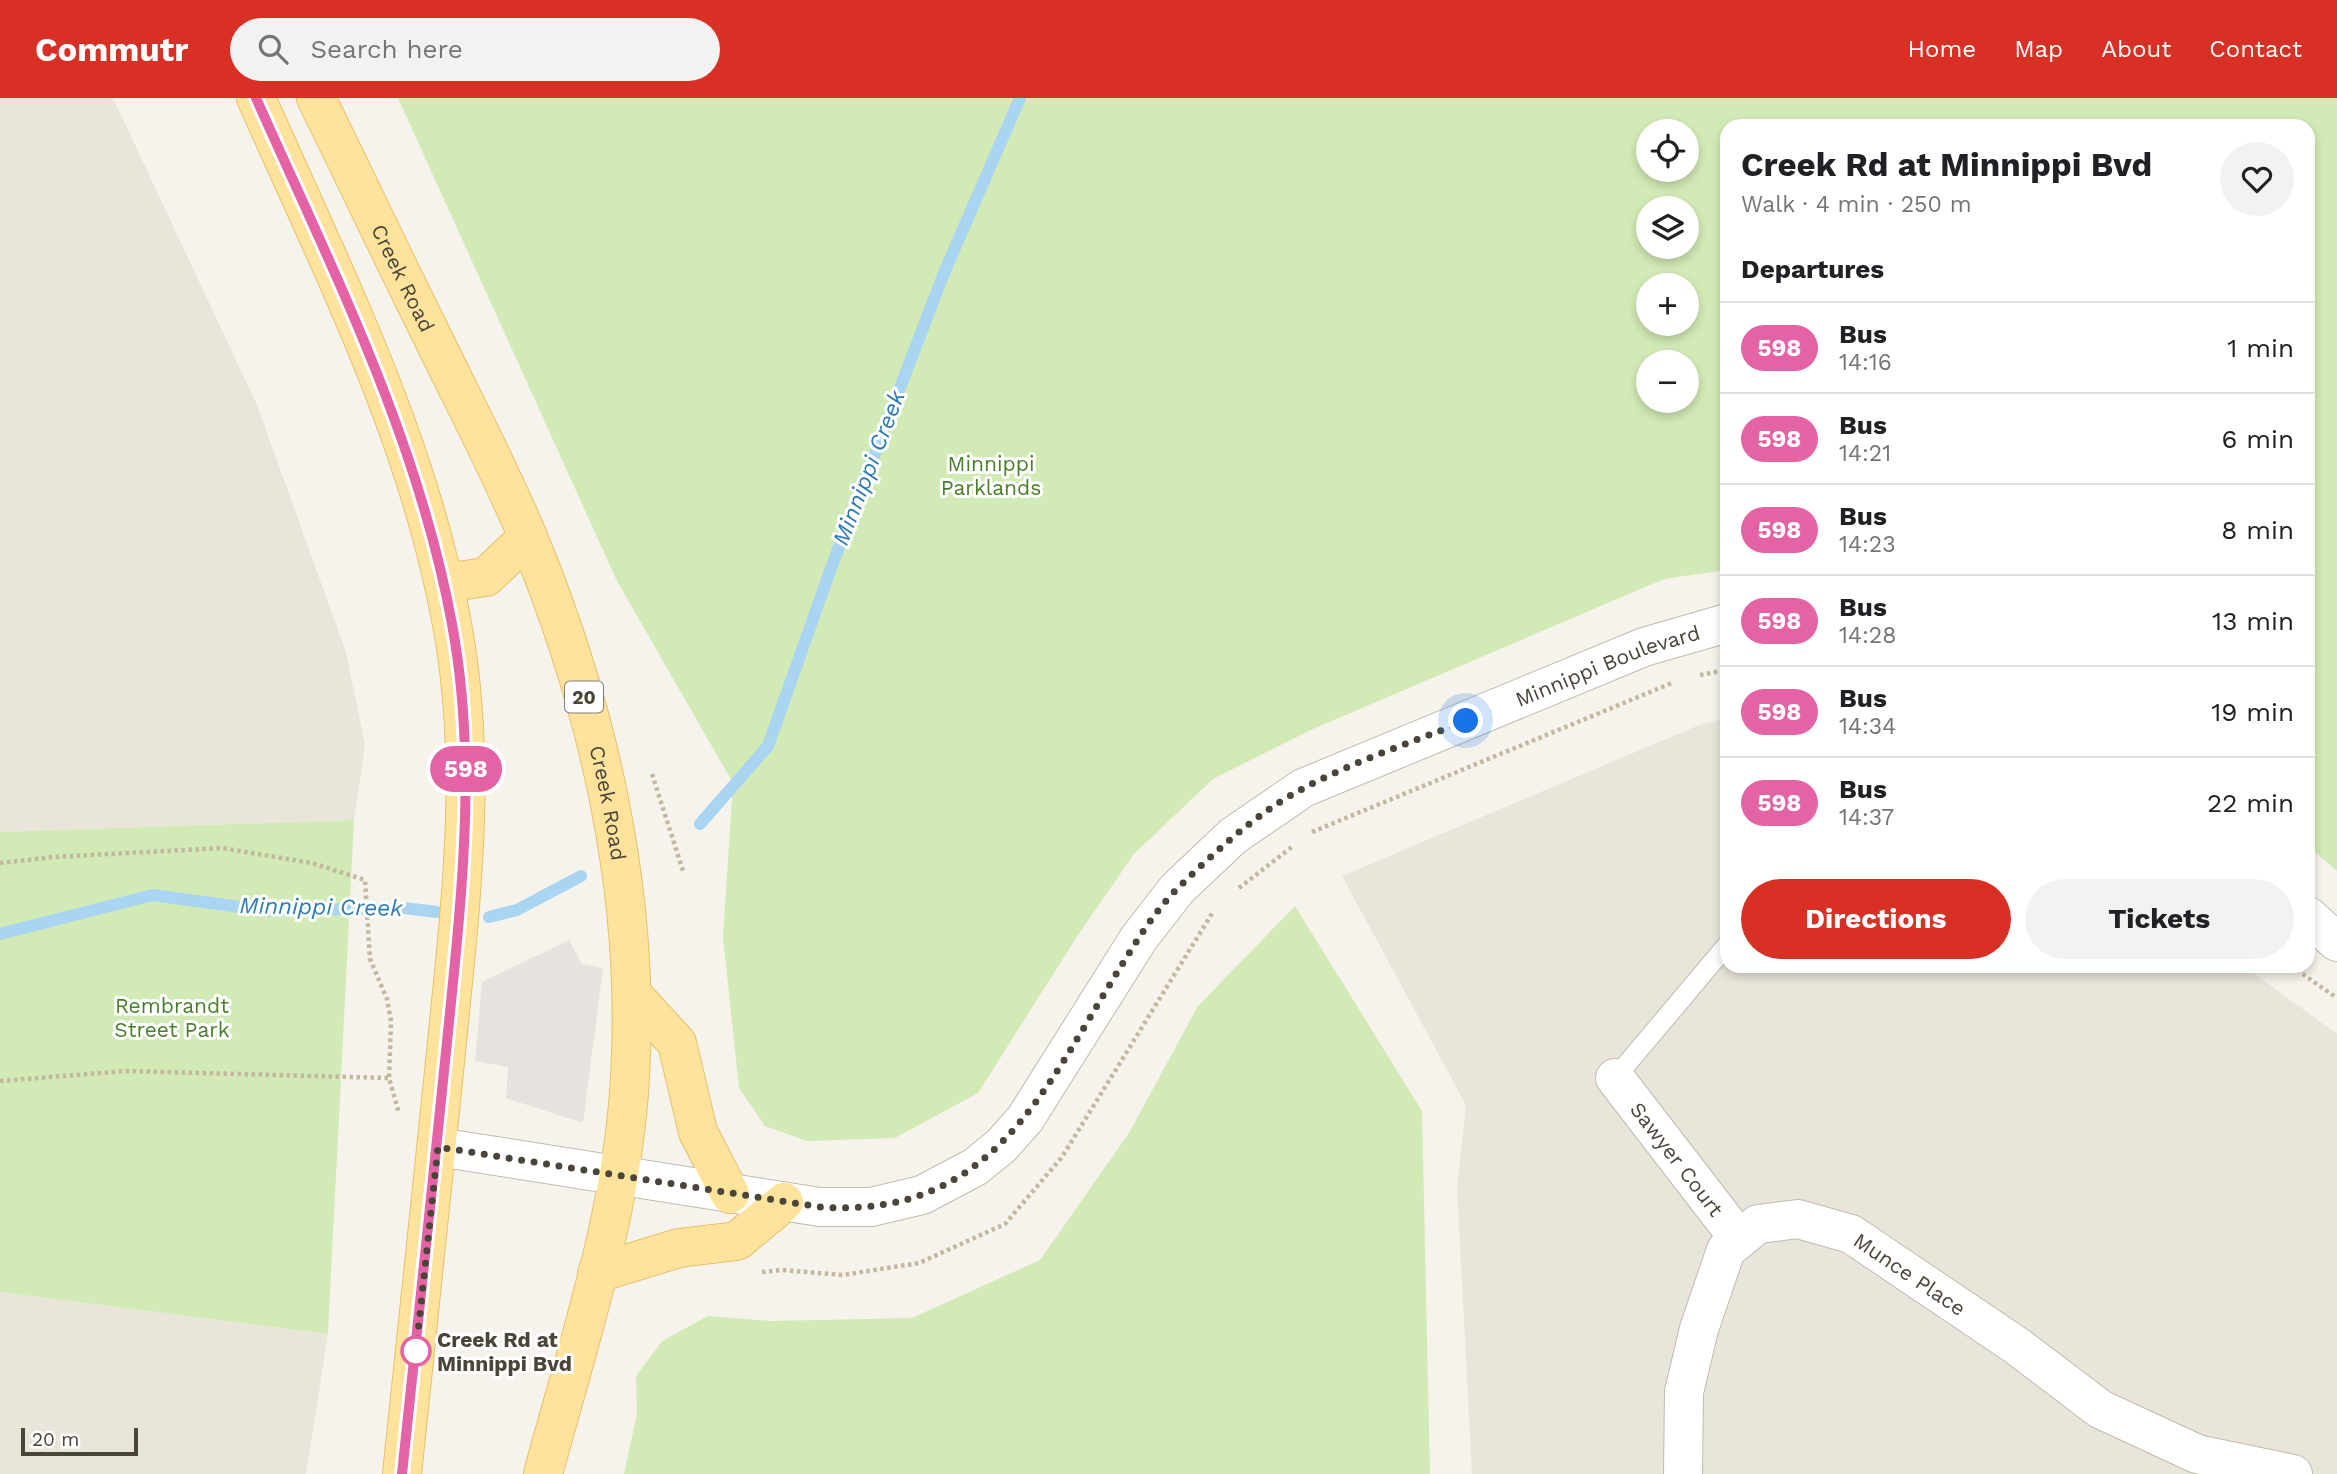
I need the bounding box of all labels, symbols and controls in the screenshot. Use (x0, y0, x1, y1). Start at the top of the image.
search box (230, 18, 720, 81)
text: Commutr (35, 30, 188, 69)
icon: search (254, 30, 292, 68)
text: Search here (310, 34, 463, 64)
text: Home (1908, 35, 1976, 63)
text: Map (2014, 35, 2063, 63)
text: About (2101, 35, 2171, 63)
text: Contact (2209, 35, 2302, 63)
map controls (1636, 119, 1699, 413)
button: locate (1636, 119, 1699, 182)
button: heart (2220, 142, 2294, 216)
text: Creek Rd at Minnippi Bvd (1741, 145, 2152, 184)
text: Walk · 4 min · 250 m (1741, 191, 1972, 218)
button: layers (1636, 196, 1699, 259)
street label: Creek Road (367, 220, 440, 336)
text: Departures (1741, 254, 1884, 284)
button: + (1636, 273, 1699, 336)
text: Bus (1839, 319, 1887, 349)
text: 1 min (2227, 333, 2294, 363)
text: 598 (1758, 334, 1801, 362)
text: 14:16 (1839, 349, 1892, 376)
button: − (1636, 350, 1699, 413)
water label: Minnippi Creek (827, 385, 911, 549)
text: Bus (1839, 410, 1887, 440)
text: 6 min (2222, 424, 2294, 454)
text: 598 (1758, 425, 1801, 453)
text: 14:21 (1839, 440, 1891, 467)
park label: Minnippi Parklands (941, 451, 1041, 500)
text: Bus (1839, 501, 1887, 531)
text: 8 min (2221, 515, 2294, 545)
text: 598 (1758, 516, 1801, 544)
text: 14:23 (1839, 531, 1896, 558)
text: Bus (1839, 592, 1887, 622)
text: 13 min (2212, 606, 2294, 636)
text: 598 (1758, 607, 1801, 635)
street label: Minnippi Boulevard (1511, 619, 1703, 711)
text: 14:28 (1839, 622, 1896, 649)
road number: 20 (565, 682, 603, 712)
text: Bus (1839, 683, 1887, 713)
text: 19 min (2211, 697, 2294, 727)
text: 598 (1758, 698, 1801, 726)
your location (1448, 703, 1483, 738)
text: 14:34 (1839, 713, 1896, 740)
street label: Creek Road (585, 743, 632, 862)
line badge: 598 (426, 746, 506, 792)
text: 598 (444, 755, 488, 783)
text: Bus (1839, 774, 1887, 804)
text: 22 min (2207, 788, 2294, 818)
text: 598 (1758, 789, 1801, 817)
text: 14:37 (1839, 804, 1894, 831)
button: Directions (1741, 879, 2011, 959)
button: Tickets (2025, 879, 2294, 959)
water label: Minnippi Creek (239, 892, 404, 922)
park label: Rembrandt Street Park (114, 993, 230, 1042)
street label: Sawyer Court (1625, 1097, 1729, 1221)
street label: Munce Place (1849, 1227, 1971, 1320)
place label: Creek Rd at Minnippi Bvd (437, 1327, 572, 1376)
marker: Creek Rd at Minnippi Bvd (401, 1336, 431, 1366)
scale bar (21, 1425, 138, 1457)
text: 20 m (32, 1428, 79, 1451)

